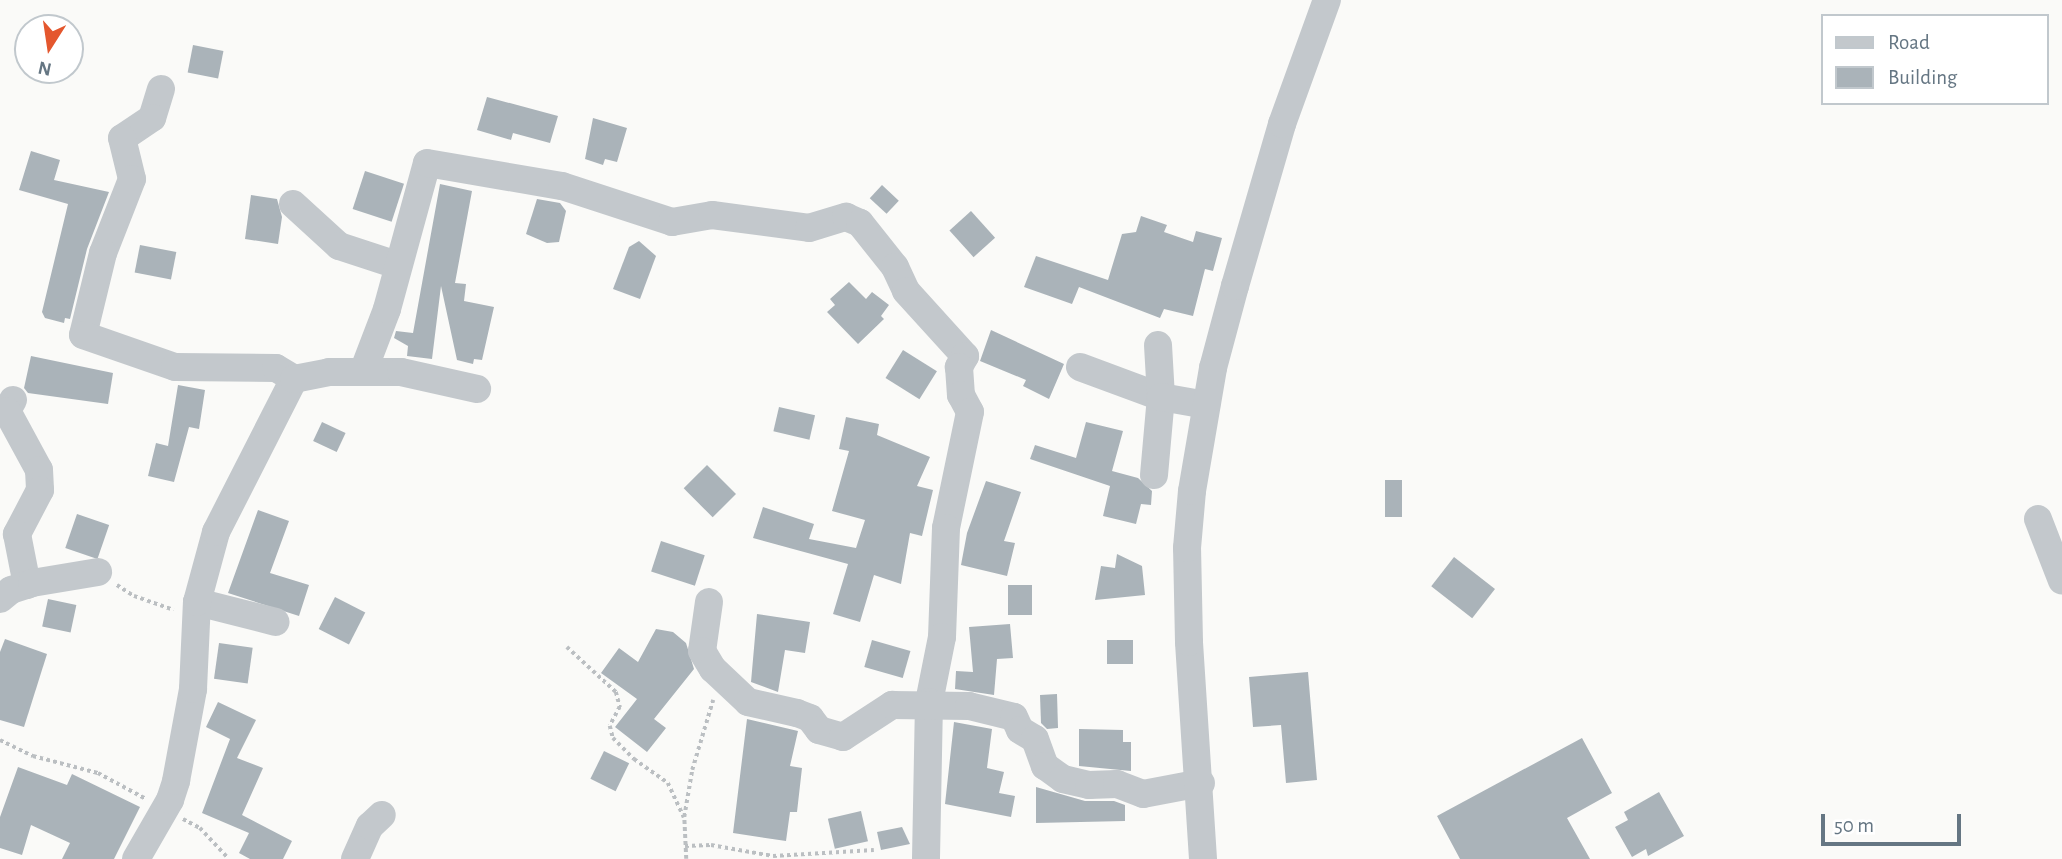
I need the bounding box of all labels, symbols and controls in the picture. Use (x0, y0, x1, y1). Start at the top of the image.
north arrow (14, 14, 84, 84)
legend (1820, 14, 2048, 105)
text: Road (1888, 32, 1930, 53)
text: N (37, 57, 53, 79)
text: Building (1888, 67, 1957, 88)
scale bar (1824, 800, 1964, 844)
text: 50 m (1834, 815, 1874, 836)

